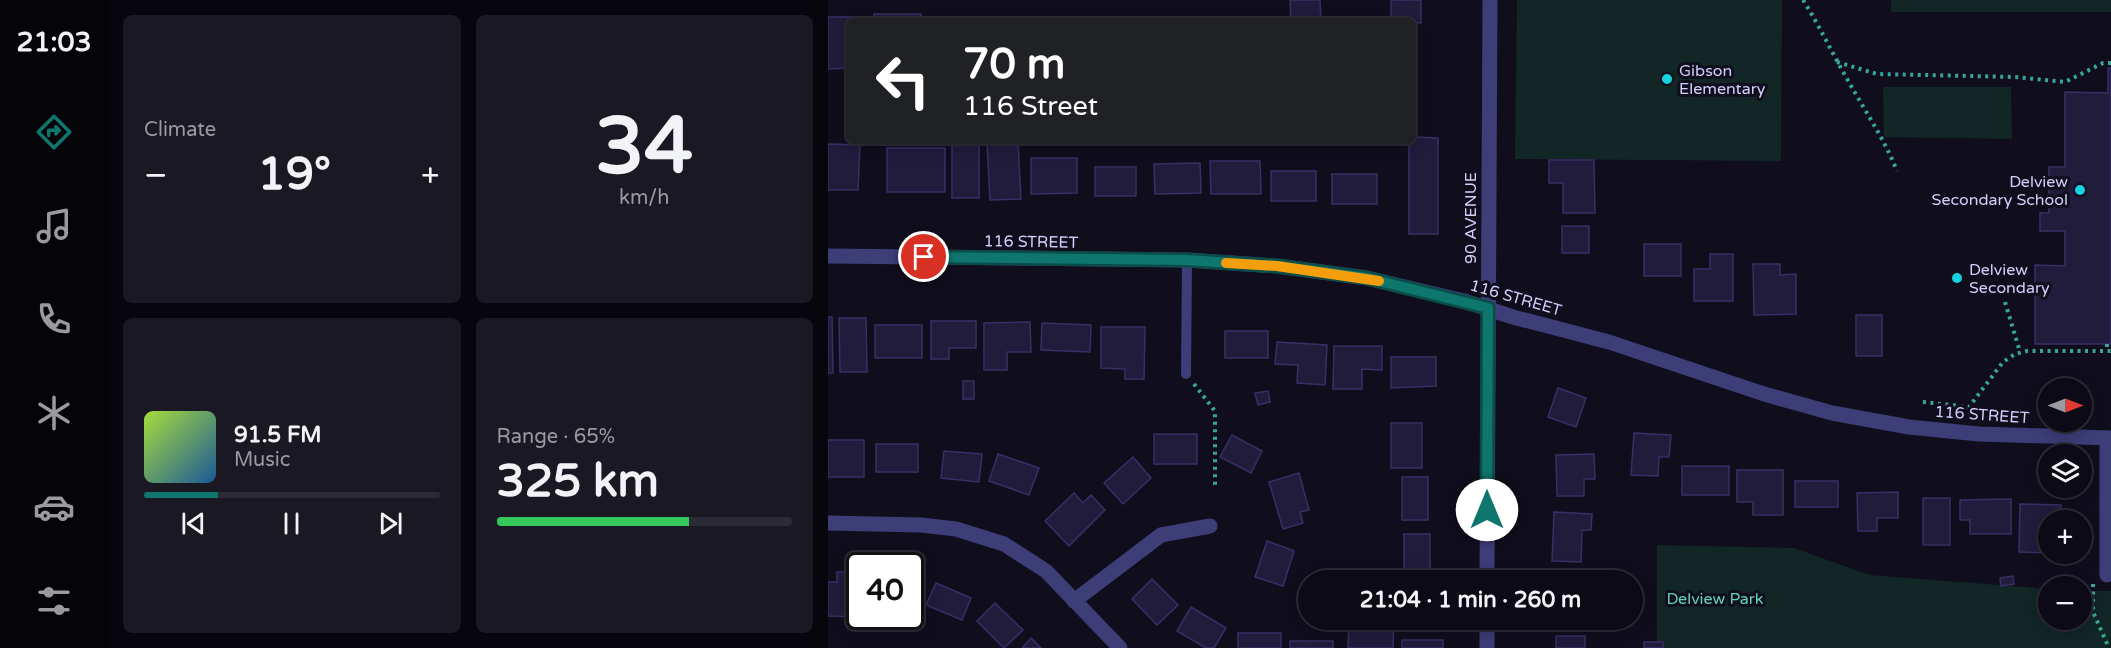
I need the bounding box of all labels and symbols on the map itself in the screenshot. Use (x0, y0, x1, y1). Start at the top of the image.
place label: Gibson Elementary (1679, 61, 1766, 99)
marker: Gibson Elementary (1660, 72, 1674, 86)
street label: 90 AVENUE (1461, 172, 1481, 264)
place label: Delview Secondary School (1932, 172, 2068, 210)
marker: Delview Secondary School (2073, 183, 2087, 197)
pin (898, 231, 949, 282)
street label: 116 STREET (983, 231, 1079, 253)
place label: Delview Secondary (1969, 260, 2050, 298)
marker: Delview Secondary (1950, 271, 1964, 285)
street label: 116 STREET (1467, 275, 1564, 321)
north arrow (2038, 378, 2092, 432)
street label: 116 STREET (1934, 402, 2030, 428)
position arrow (1455, 478, 1519, 542)
speed limit sign: 40 (846, 552, 924, 630)
park label: Delview Park (1666, 589, 1764, 609)

